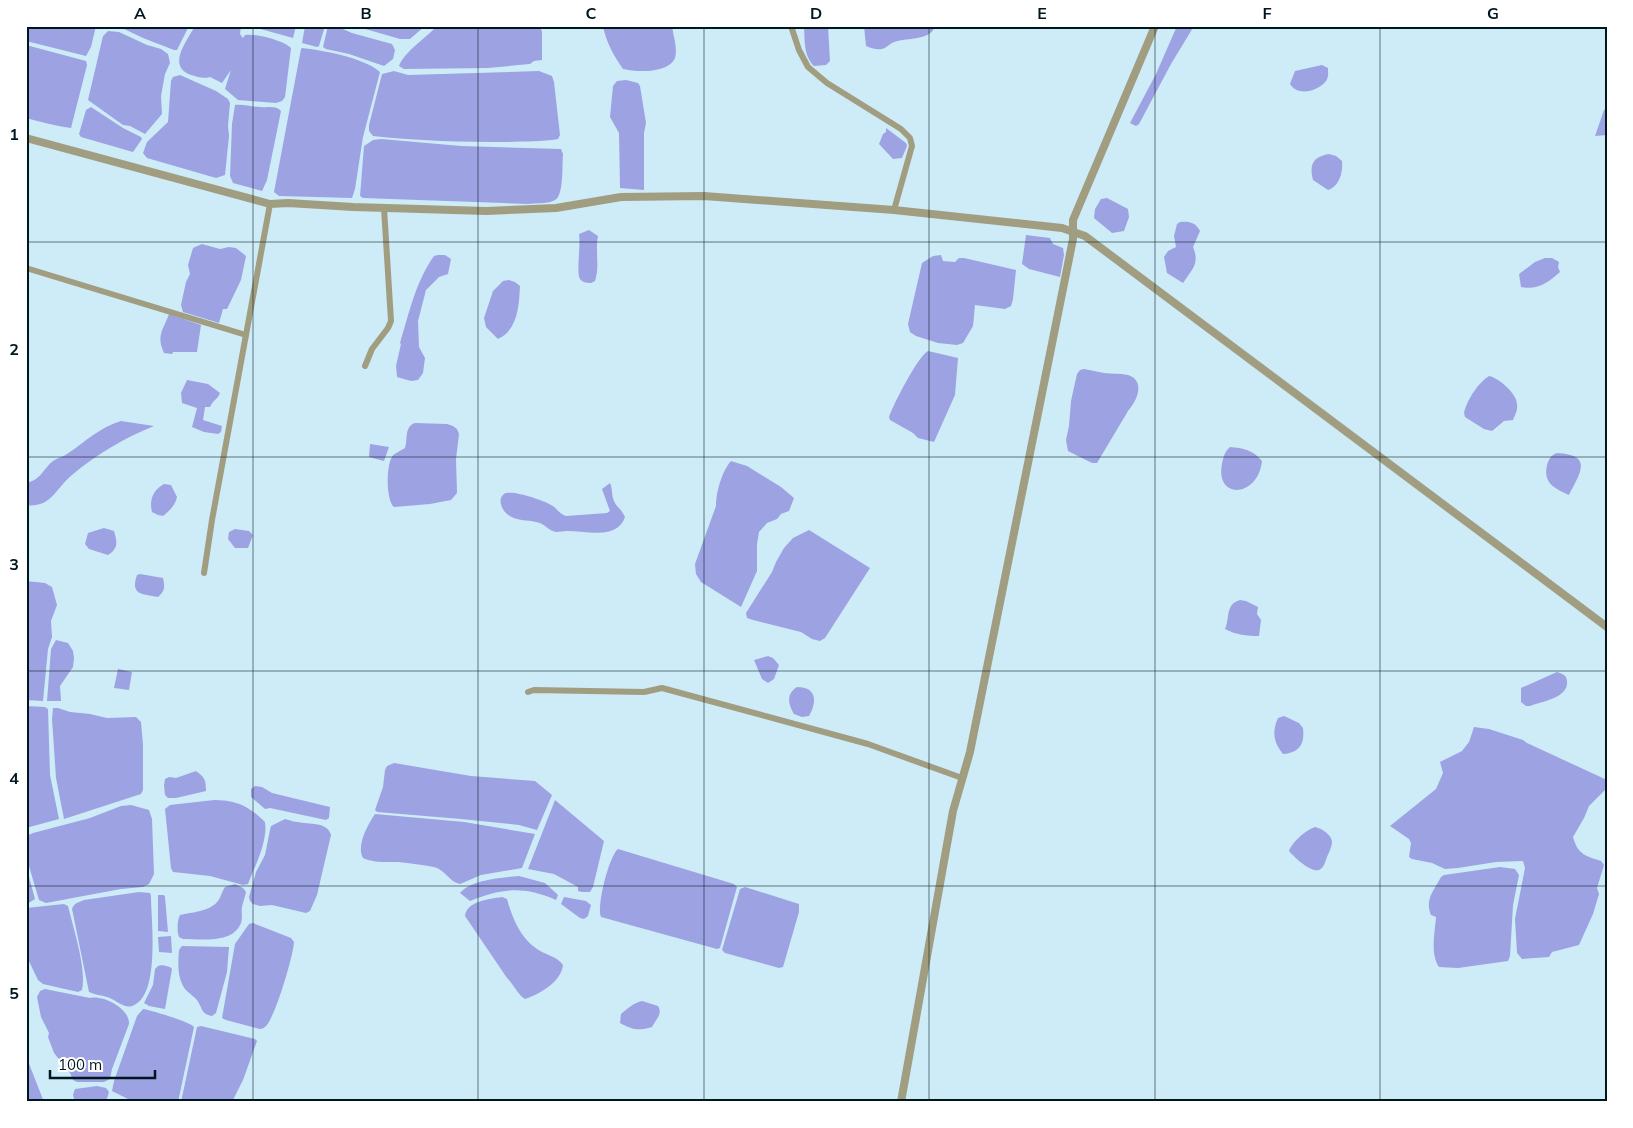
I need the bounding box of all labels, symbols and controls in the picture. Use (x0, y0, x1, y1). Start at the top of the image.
text: A (134, 3, 146, 23)
text: B (360, 3, 372, 23)
text: C (586, 3, 597, 23)
text: D (810, 3, 822, 23)
text: E (1037, 3, 1047, 23)
text: F (1262, 3, 1272, 23)
text: G (1487, 3, 1499, 23)
text: 1 (9, 124, 19, 144)
text: 2 (9, 339, 19, 359)
text: 3 (9, 554, 19, 574)
text: 4 (9, 768, 19, 788)
text: 5 (9, 983, 19, 1003)
scale bar (50, 1048, 155, 1080)
text: 100 m (58, 1055, 102, 1074)

